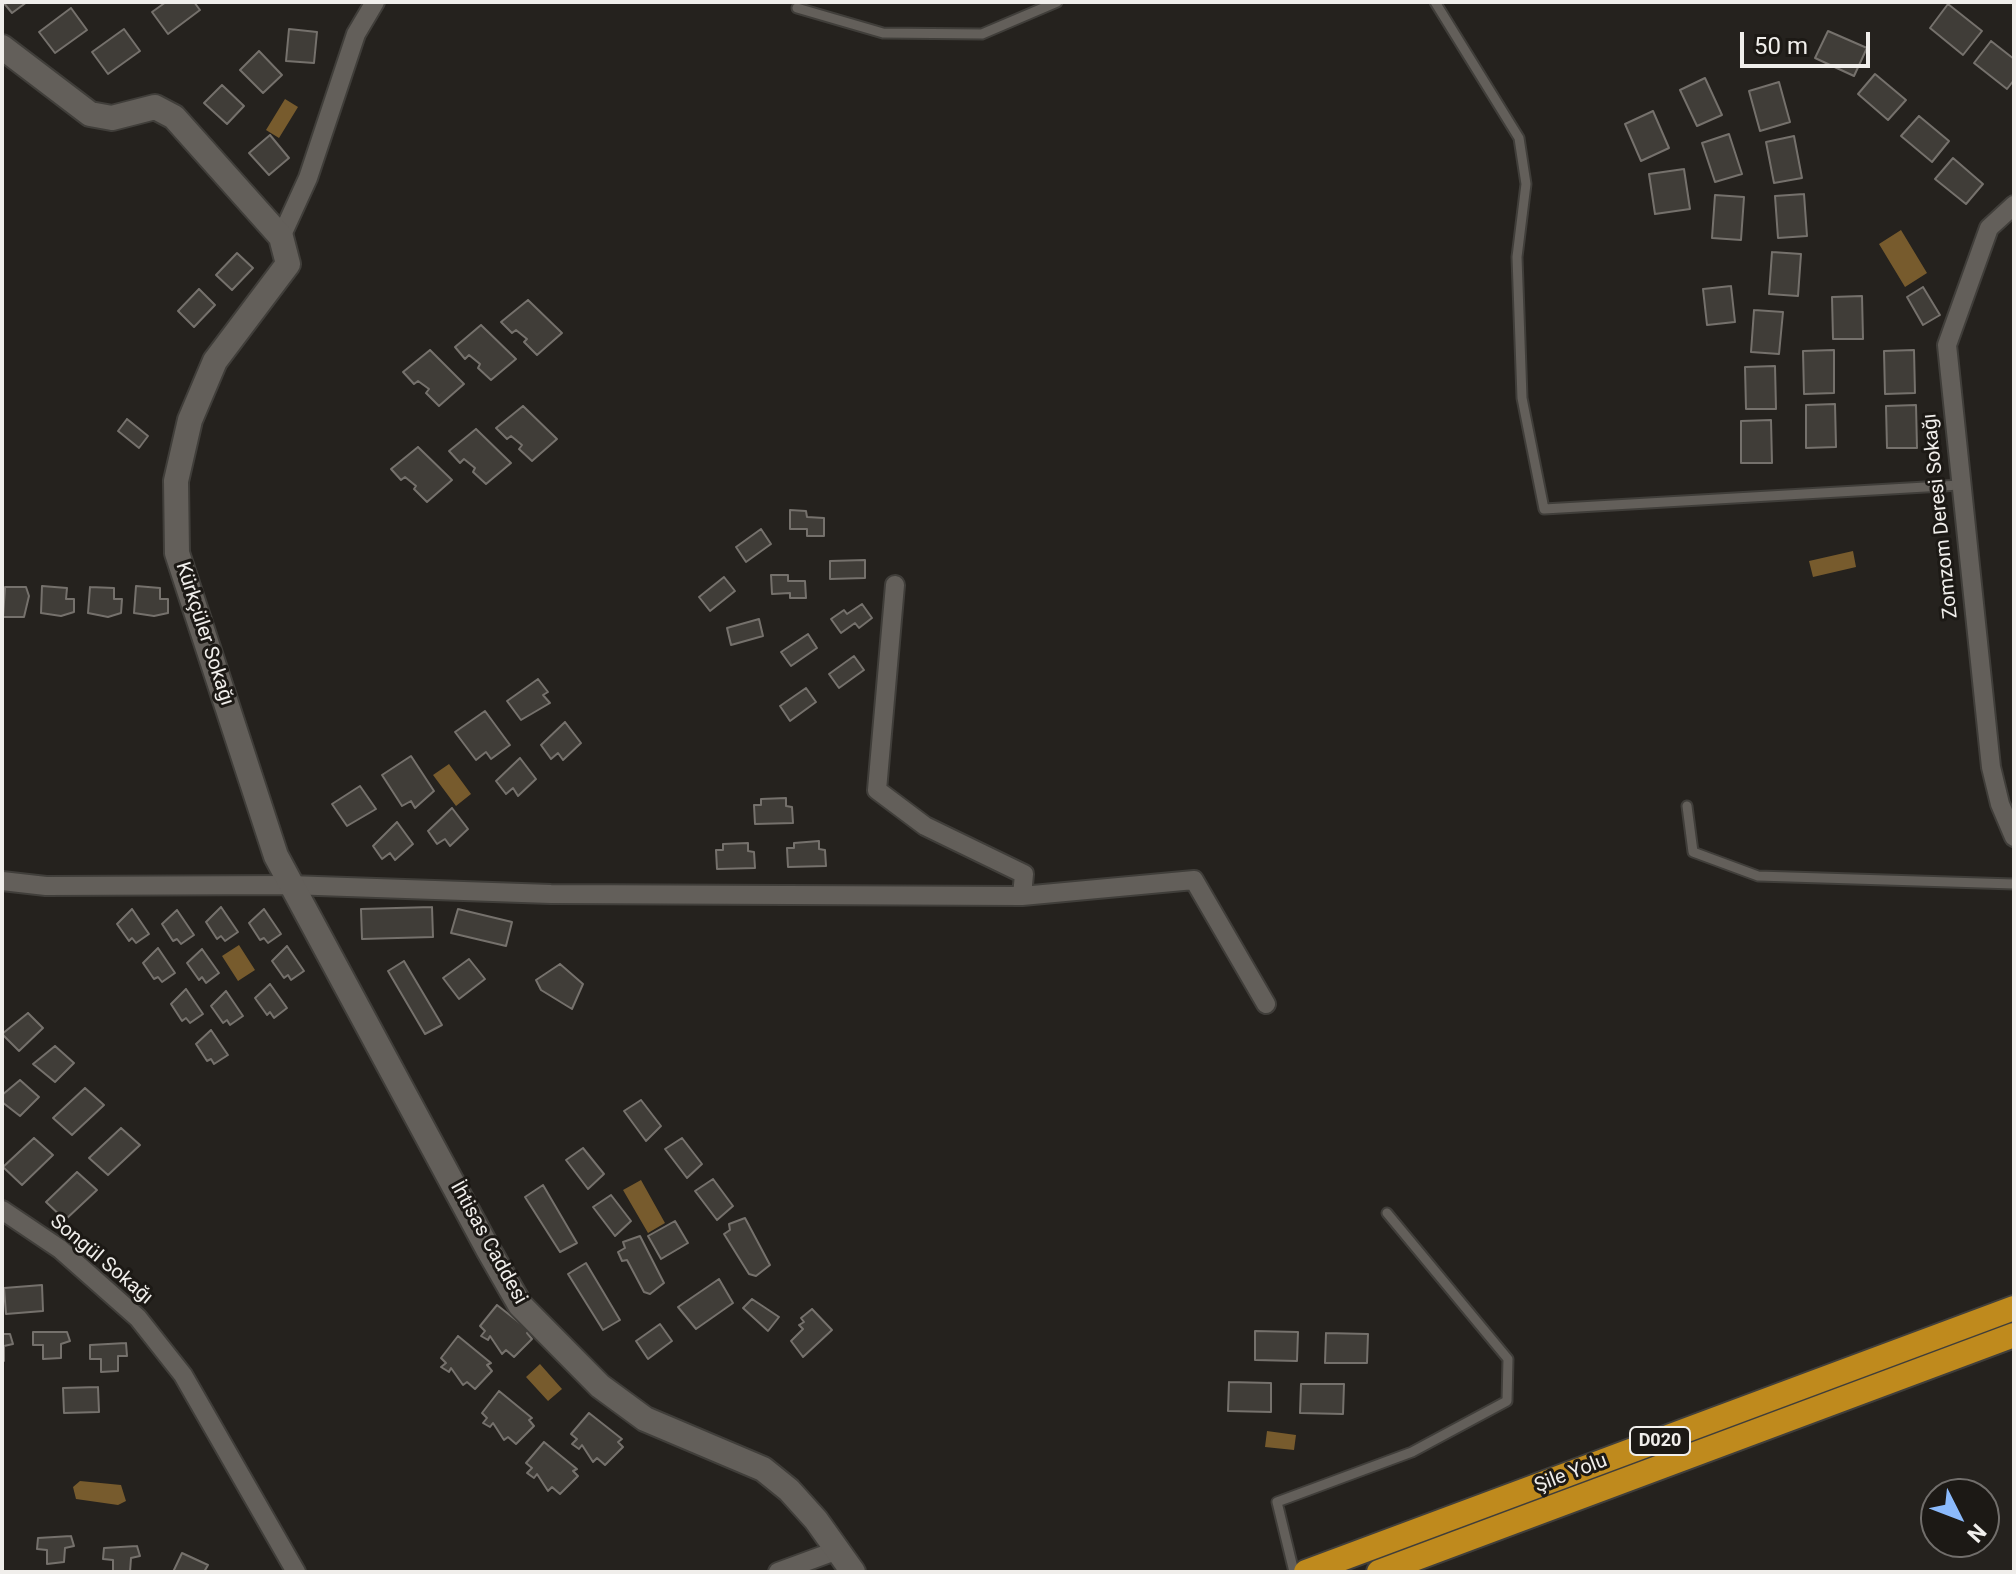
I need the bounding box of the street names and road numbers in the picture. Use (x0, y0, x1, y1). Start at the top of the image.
street label: Zomzom Deresi Sokağı (1918, 412, 1964, 620)
street label: Kürkçüler Sokağı (170, 559, 238, 709)
street label: İhtisas Caddesi (444, 1177, 532, 1309)
street label: Songül Sokağı (45, 1210, 157, 1310)
road number: D020 (1630, 1427, 1690, 1455)
street label: Şile Yolu (1531, 1449, 1611, 1499)

